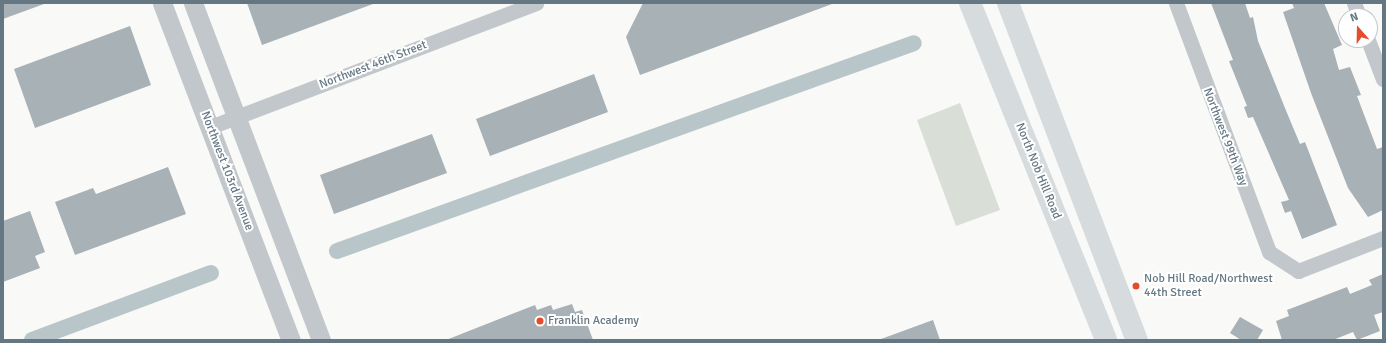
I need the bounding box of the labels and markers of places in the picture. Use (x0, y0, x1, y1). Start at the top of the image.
place label: Nob Hill Road/Northwest 44th Street (1144, 272, 1273, 300)
marker: Nob Hill Road/Northwest 44th Street (1131, 281, 1141, 291)
place label: Franklin Academy (548, 314, 639, 328)
marker: Franklin Academy (535, 316, 545, 326)

